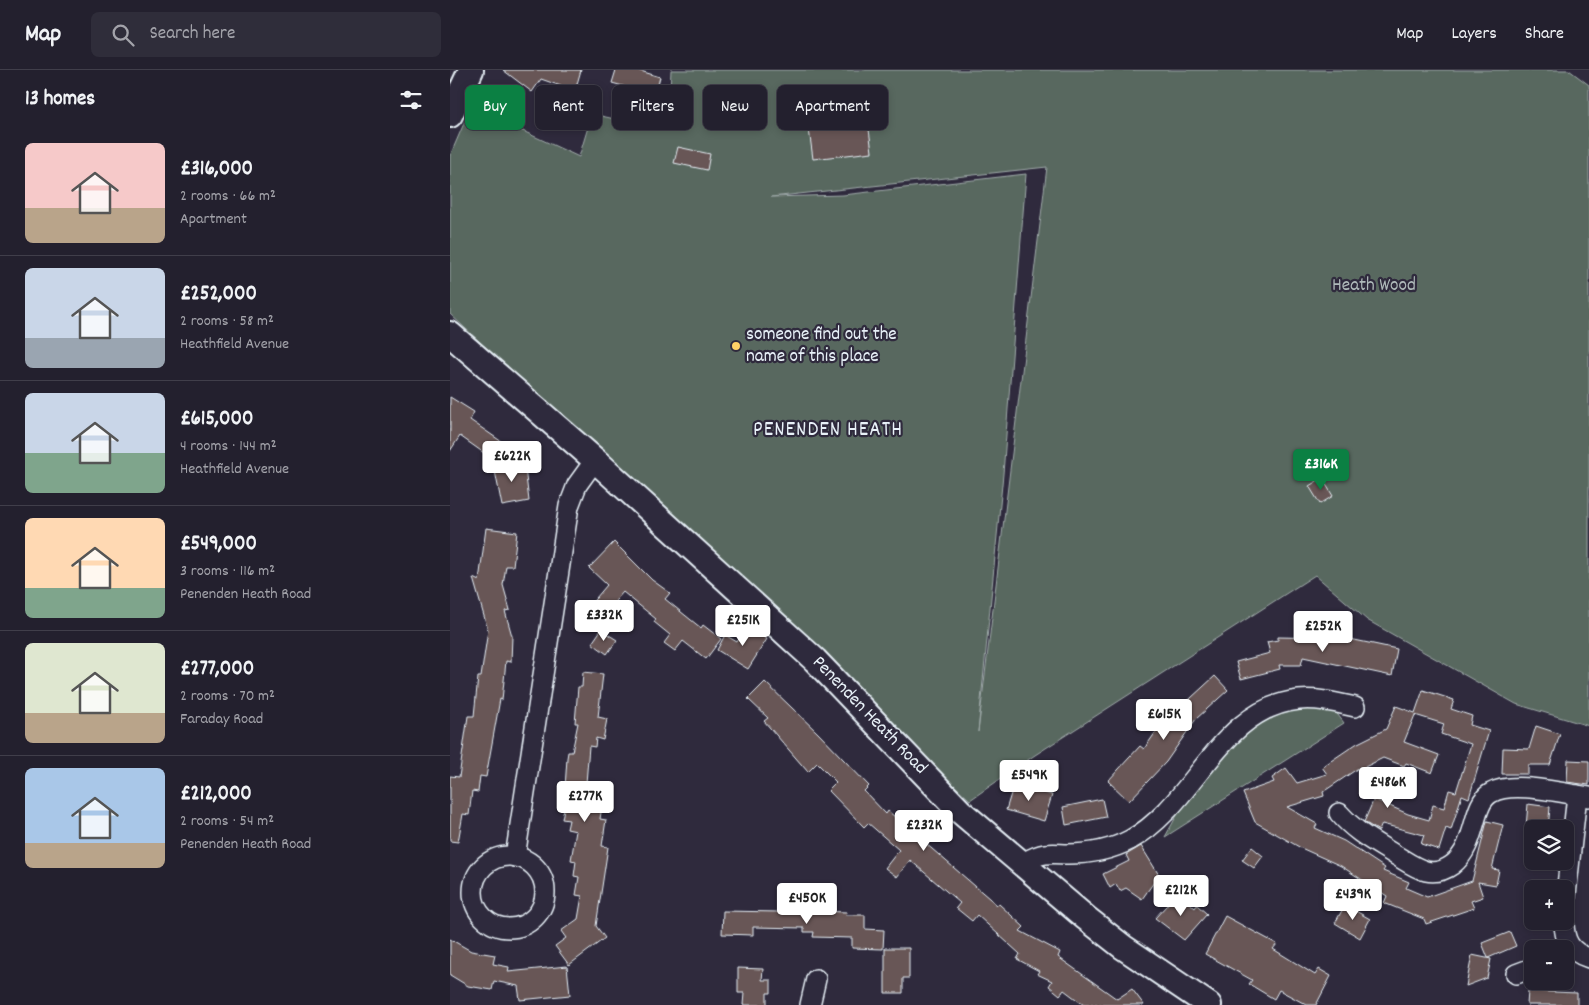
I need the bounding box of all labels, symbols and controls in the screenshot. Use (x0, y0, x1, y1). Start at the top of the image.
search box (91, 12, 441, 57)
text: Map (25, 18, 61, 52)
icon: search (109, 21, 137, 49)
text: Search here (149, 21, 235, 48)
text: Map (1396, 22, 1423, 47)
text: Layers (1451, 22, 1497, 47)
text: Share (1525, 22, 1564, 47)
text: 13 homes (25, 85, 95, 115)
chip: Buy (465, 85, 525, 130)
chip: Rent (535, 85, 602, 130)
chip: Filters (612, 85, 693, 130)
chip: New (703, 85, 767, 130)
chip: Apartment (777, 85, 888, 130)
icon: filters (397, 86, 425, 114)
text: £316,000 (180, 155, 253, 185)
icon: home (65, 163, 125, 223)
text: 2 rooms · 66 m² (180, 185, 276, 208)
text: Apartment (180, 208, 247, 231)
park label: Heath Wood (1332, 273, 1416, 300)
text: £252,000 (180, 280, 257, 310)
icon: home (65, 288, 125, 348)
text: 2 rooms · 58 m² (180, 310, 274, 333)
place label: someone find out the name of this place (746, 322, 897, 371)
text: Heathfield Avenue (180, 333, 289, 356)
marker: someone find out the name of this place (730, 340, 742, 352)
text: £615,000 (180, 405, 253, 435)
icon: home (65, 413, 125, 473)
district label: PENENDEN HEATH (753, 416, 903, 446)
text: 4 rooms · 144 m² (180, 435, 276, 458)
pin: £622K (477, 440, 547, 483)
text: £622K (493, 445, 531, 468)
pin: £316K (1286, 448, 1356, 491)
text: £316K (1304, 453, 1338, 476)
text: Heathfield Avenue (180, 458, 289, 481)
text: £549,000 (180, 530, 257, 560)
icon: home (65, 538, 125, 598)
text: 3 rooms · 116 m² (180, 560, 275, 583)
text: Penenden Heath Road (180, 583, 311, 606)
pin: £332K (569, 600, 639, 642)
text: £332K (586, 604, 622, 627)
pin: £251K (708, 604, 778, 647)
text: £251K (726, 609, 760, 632)
pin: £252K (1288, 610, 1358, 653)
text: £252K (1305, 615, 1341, 638)
street label: Penenden Heath Road (805, 651, 933, 781)
text: £277,000 (180, 655, 254, 685)
icon: home (65, 663, 125, 723)
text: 2 rooms · 70 m² (180, 685, 275, 708)
pin: £615K (1129, 698, 1199, 741)
text: £615K (1147, 703, 1181, 726)
text: Faraday Road (180, 708, 263, 731)
pin: £549K (994, 760, 1064, 802)
text: £549K (1011, 764, 1047, 787)
pin: £486K (1353, 766, 1423, 809)
text: £486K (1370, 771, 1406, 794)
text: £212,000 (180, 780, 252, 810)
pin: £277K (550, 780, 620, 823)
text: £277K (568, 785, 602, 808)
icon: home (65, 788, 125, 848)
text: 2 rooms · 54 m² (180, 810, 274, 833)
pin: £232K (889, 810, 959, 852)
text: £232K (906, 814, 942, 837)
map controls (1524, 820, 1574, 990)
button: layers (1524, 820, 1574, 870)
text: Penenden Heath Road (180, 833, 311, 856)
pin: £212K (1146, 874, 1216, 917)
pin: £439K (1318, 878, 1388, 921)
text: £212K (1165, 879, 1197, 902)
button: + (1524, 880, 1574, 930)
pin: £450K (772, 882, 842, 925)
text: £439K (1335, 883, 1371, 906)
text: £450K (788, 887, 826, 910)
button: − (1524, 940, 1574, 990)

